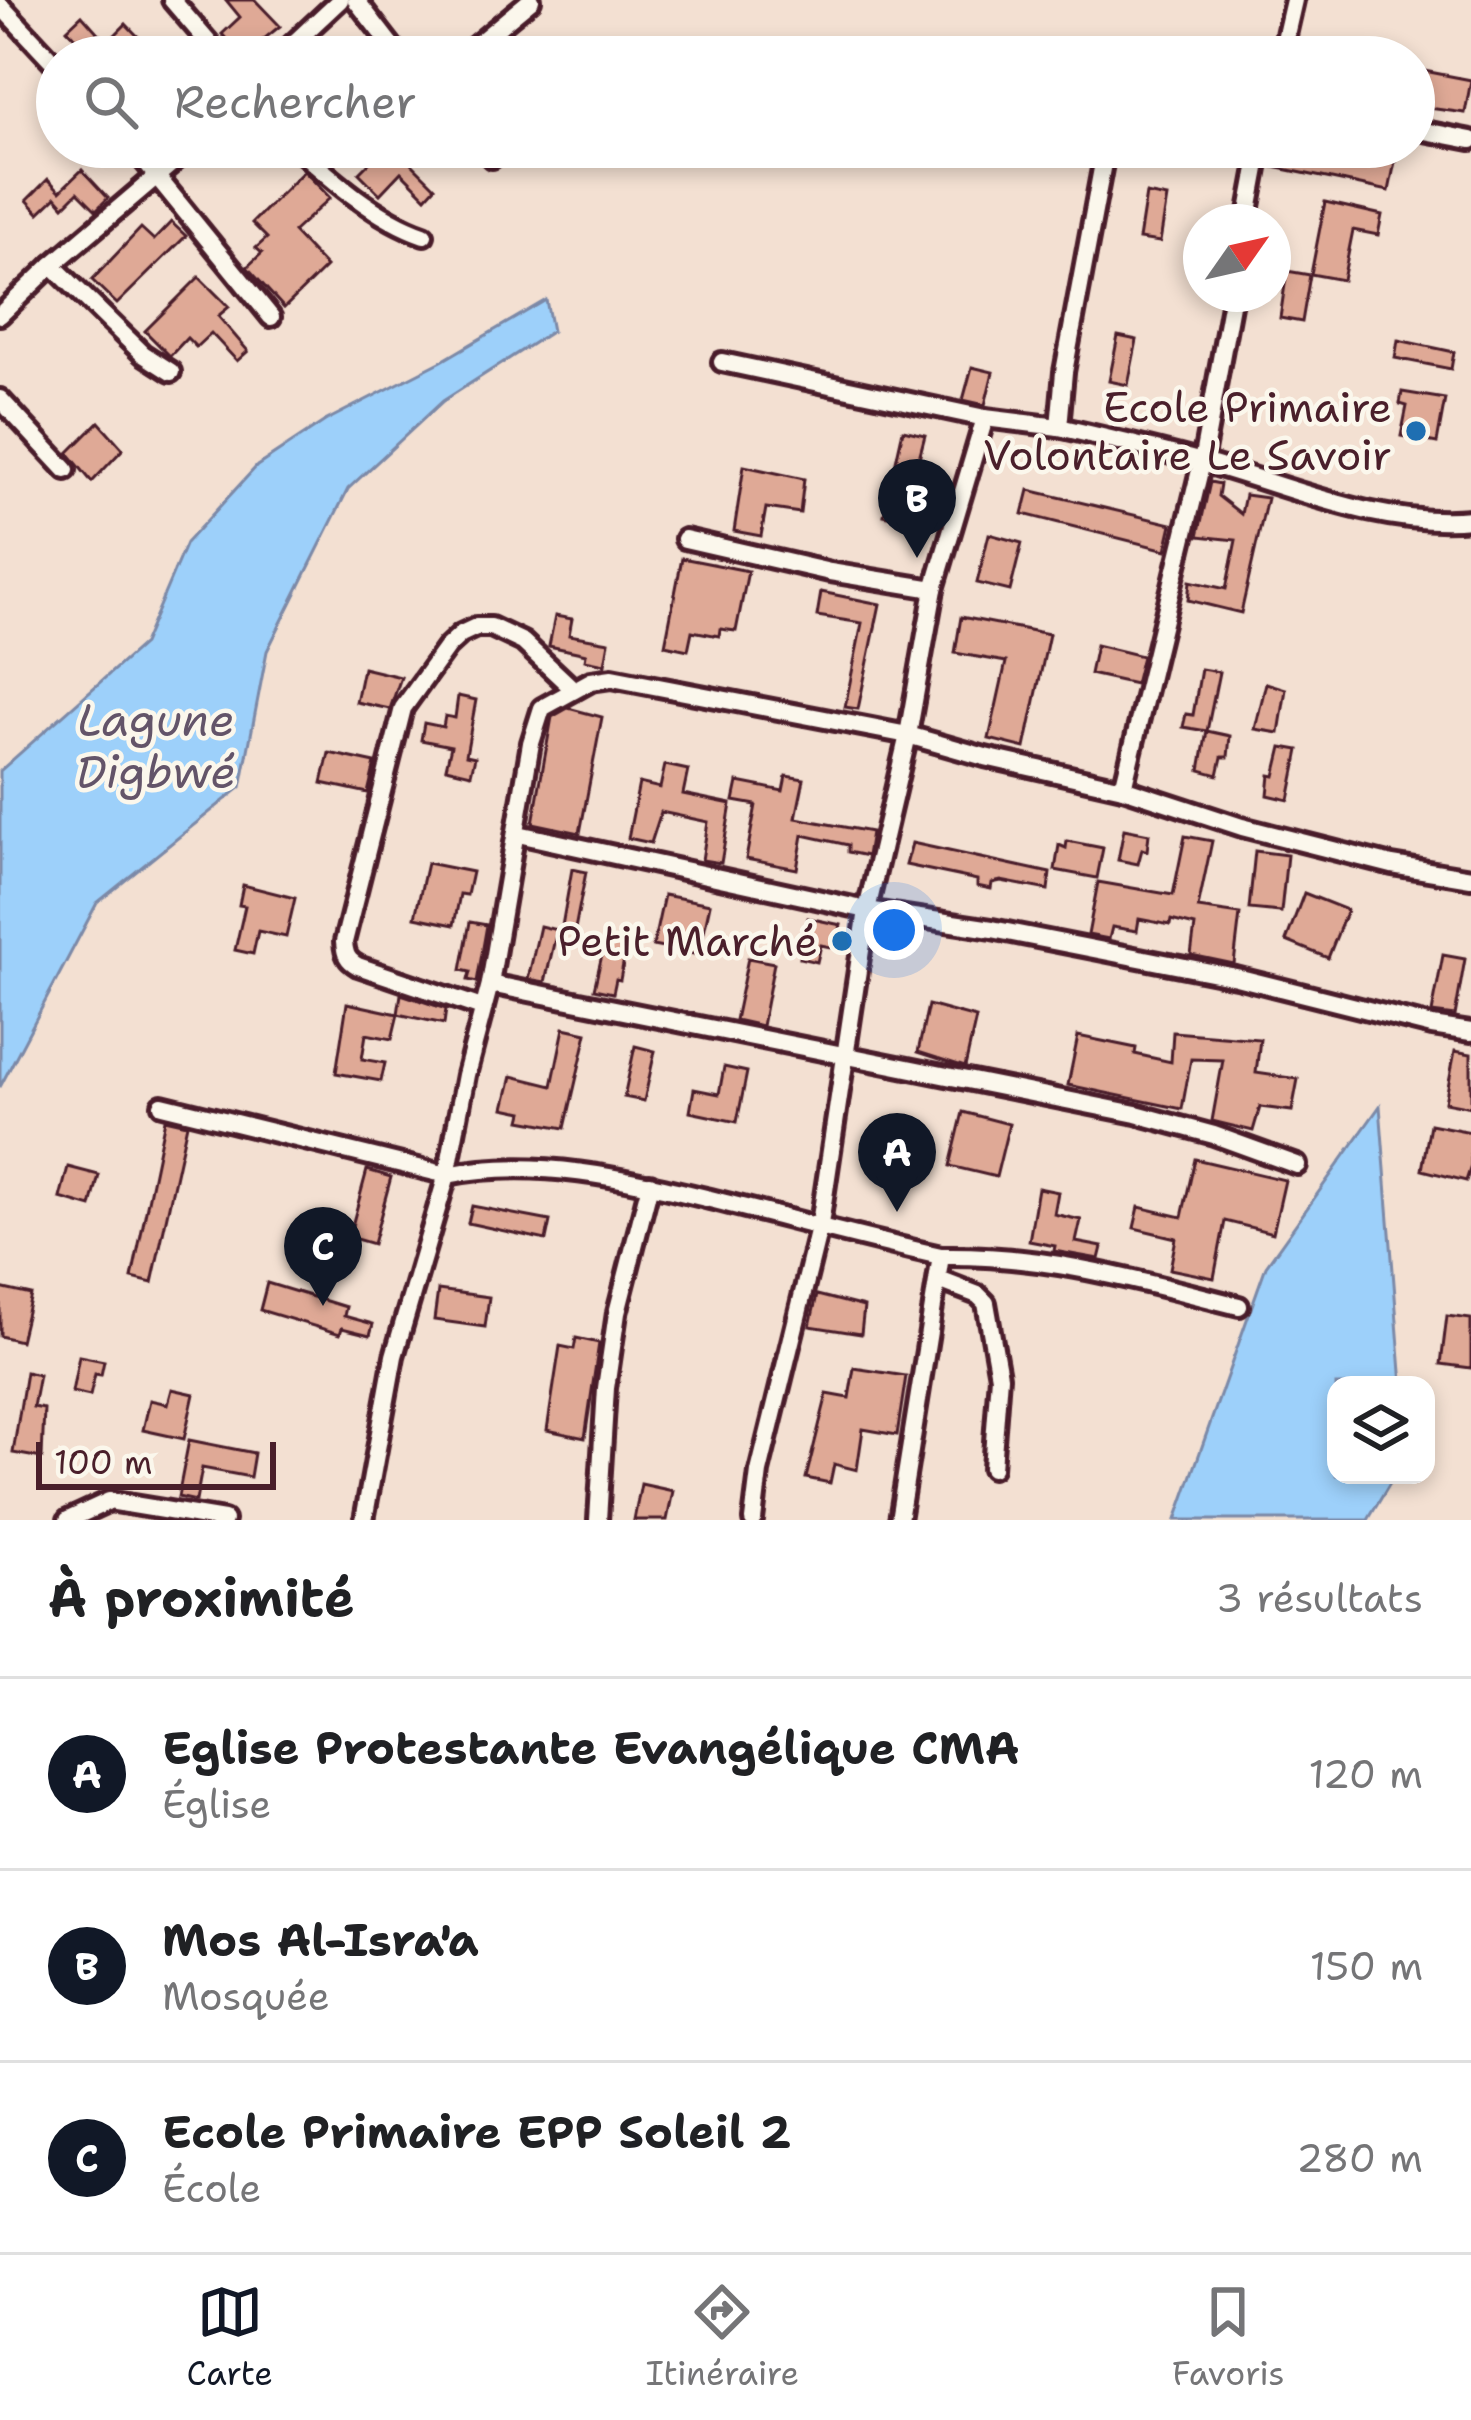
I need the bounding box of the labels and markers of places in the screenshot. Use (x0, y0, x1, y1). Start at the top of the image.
place label: Ecole Primaire Volontaire Le Savoir (983, 379, 1392, 483)
marker: Ecole Primaire Volontaire Le Savoir (1403, 418, 1429, 444)
pin: B (878, 459, 956, 558)
place label: Petit Marché (557, 913, 818, 969)
marker: Petit Marché (829, 928, 855, 954)
pin: A (858, 1113, 936, 1212)
pin: C (284, 1207, 362, 1306)

